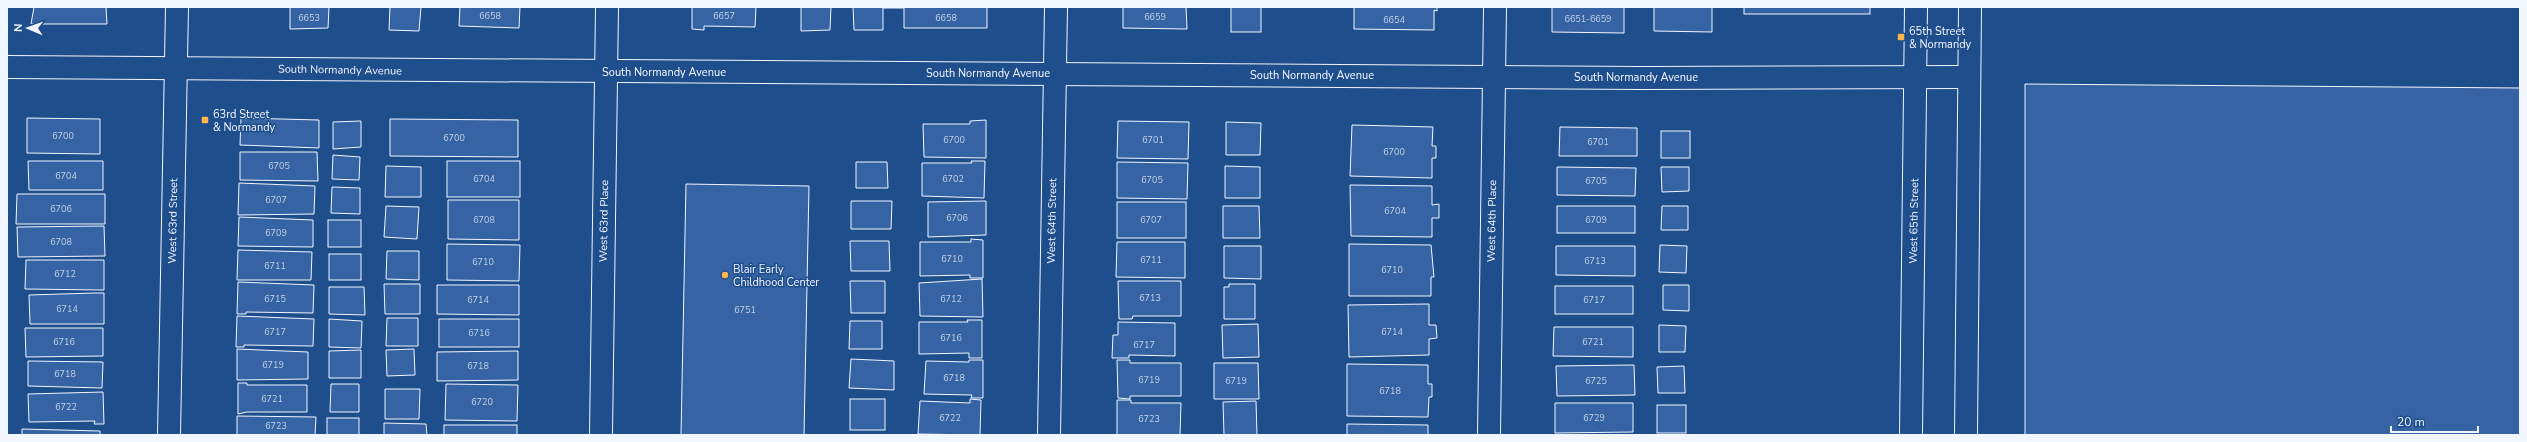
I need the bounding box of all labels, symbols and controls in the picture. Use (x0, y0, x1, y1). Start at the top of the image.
north arrow (8, 8, 48, 48)
house number: 6658 (479, 10, 501, 22)
house number: 6657 (713, 10, 735, 22)
house number: 6659 (1144, 11, 1166, 23)
house number: 6653 (298, 12, 320, 24)
house number: 6658 (935, 12, 957, 24)
house number: 6651-6659 (1564, 13, 1612, 25)
house number: 6654 (1383, 14, 1405, 26)
text: N (11, 23, 26, 32)
place label: 65th Street & Normandy (1909, 24, 1972, 52)
marker: 65th Street & Normandy (1896, 32, 1906, 42)
street label: South Normandy Avenue (278, 61, 402, 79)
street label: South Normandy Avenue (602, 65, 726, 80)
street label: South Normandy Avenue (926, 66, 1050, 81)
street label: South Normandy Avenue (1250, 68, 1374, 83)
street label: South Normandy Avenue (1574, 70, 1698, 85)
place label: 63rd Street & Normandy (213, 107, 276, 135)
marker: 63rd Street & Normandy (200, 115, 210, 125)
house number: 6700 (52, 130, 74, 142)
house number: 6700 (443, 132, 465, 144)
house number: 6700 (943, 134, 965, 146)
house number: 6701 (1142, 134, 1164, 146)
house number: 6701 (1587, 136, 1609, 148)
house number: 6700 (1383, 146, 1405, 158)
house number: 6705 (268, 160, 290, 172)
house number: 6704 (55, 170, 77, 182)
house number: 6704 (473, 173, 495, 185)
house number: 6702 (942, 173, 964, 185)
house number: 6705 (1141, 174, 1163, 186)
house number: 6705 (1585, 175, 1607, 187)
street label: West 63rd Street (165, 178, 181, 264)
street label: West 64th Street (1044, 178, 1060, 264)
street label: West 65th Street (1906, 178, 1922, 264)
street label: West 63rd Place (596, 180, 612, 262)
street label: West 64th Place (1484, 180, 1500, 262)
house number: 6707 (265, 194, 287, 206)
house number: 6706 (50, 203, 72, 215)
house number: 6704 (1384, 205, 1406, 217)
house number: 6706 (946, 212, 968, 224)
house number: 6708 (473, 214, 495, 226)
house number: 6707 (1140, 214, 1162, 226)
house number: 6709 (1585, 214, 1607, 226)
house number: 6709 (265, 227, 287, 239)
house number: 6708 (50, 236, 72, 248)
house number: 6710 (941, 253, 963, 265)
house number: 6711 (1140, 254, 1162, 266)
house number: 6713 (1584, 255, 1606, 267)
house number: 6710 (472, 256, 494, 268)
house number: 6711 (264, 260, 286, 272)
place label: Blair Early Childhood Center (733, 262, 819, 290)
house number: 6710 (1381, 264, 1403, 276)
house number: 6712 (54, 268, 76, 280)
marker: Blair Early Childhood Center (720, 270, 730, 280)
house number: 6713 (1139, 292, 1161, 304)
house number: 6715 (264, 293, 286, 305)
house number: 6712 (940, 293, 962, 305)
house number: 6714 (467, 294, 489, 306)
house number: 6717 (1583, 294, 1605, 306)
house number: 6714 (56, 303, 78, 315)
house number: 6751 (734, 304, 756, 316)
house number: 6717 (264, 326, 286, 338)
house number: 6714 (1381, 326, 1403, 338)
house number: 6716 (468, 327, 490, 339)
house number: 6716 (940, 332, 962, 344)
house number: 6716 (53, 336, 75, 348)
house number: 6721 (1582, 336, 1604, 348)
house number: 6717 (1133, 339, 1155, 351)
house number: 6719 (262, 359, 284, 371)
house number: 6718 (467, 360, 489, 372)
house number: 6718 (54, 368, 76, 380)
house number: 6718 (943, 372, 965, 384)
house number: 6719 (1138, 374, 1160, 386)
house number: 6719 (1225, 375, 1247, 387)
house number: 6725 (1585, 375, 1607, 387)
house number: 6718 (1379, 385, 1401, 397)
house number: 6721 (261, 393, 283, 405)
house number: 6720 (471, 396, 493, 408)
house number: 6722 (55, 401, 77, 413)
scale bar (2391, 408, 2478, 434)
house number: 6722 (939, 412, 961, 424)
house number: 6729 (1583, 412, 1605, 424)
house number: 6723 (1138, 413, 1160, 425)
text: 20 m (2397, 414, 2425, 430)
house number: 6723 (265, 420, 287, 432)

